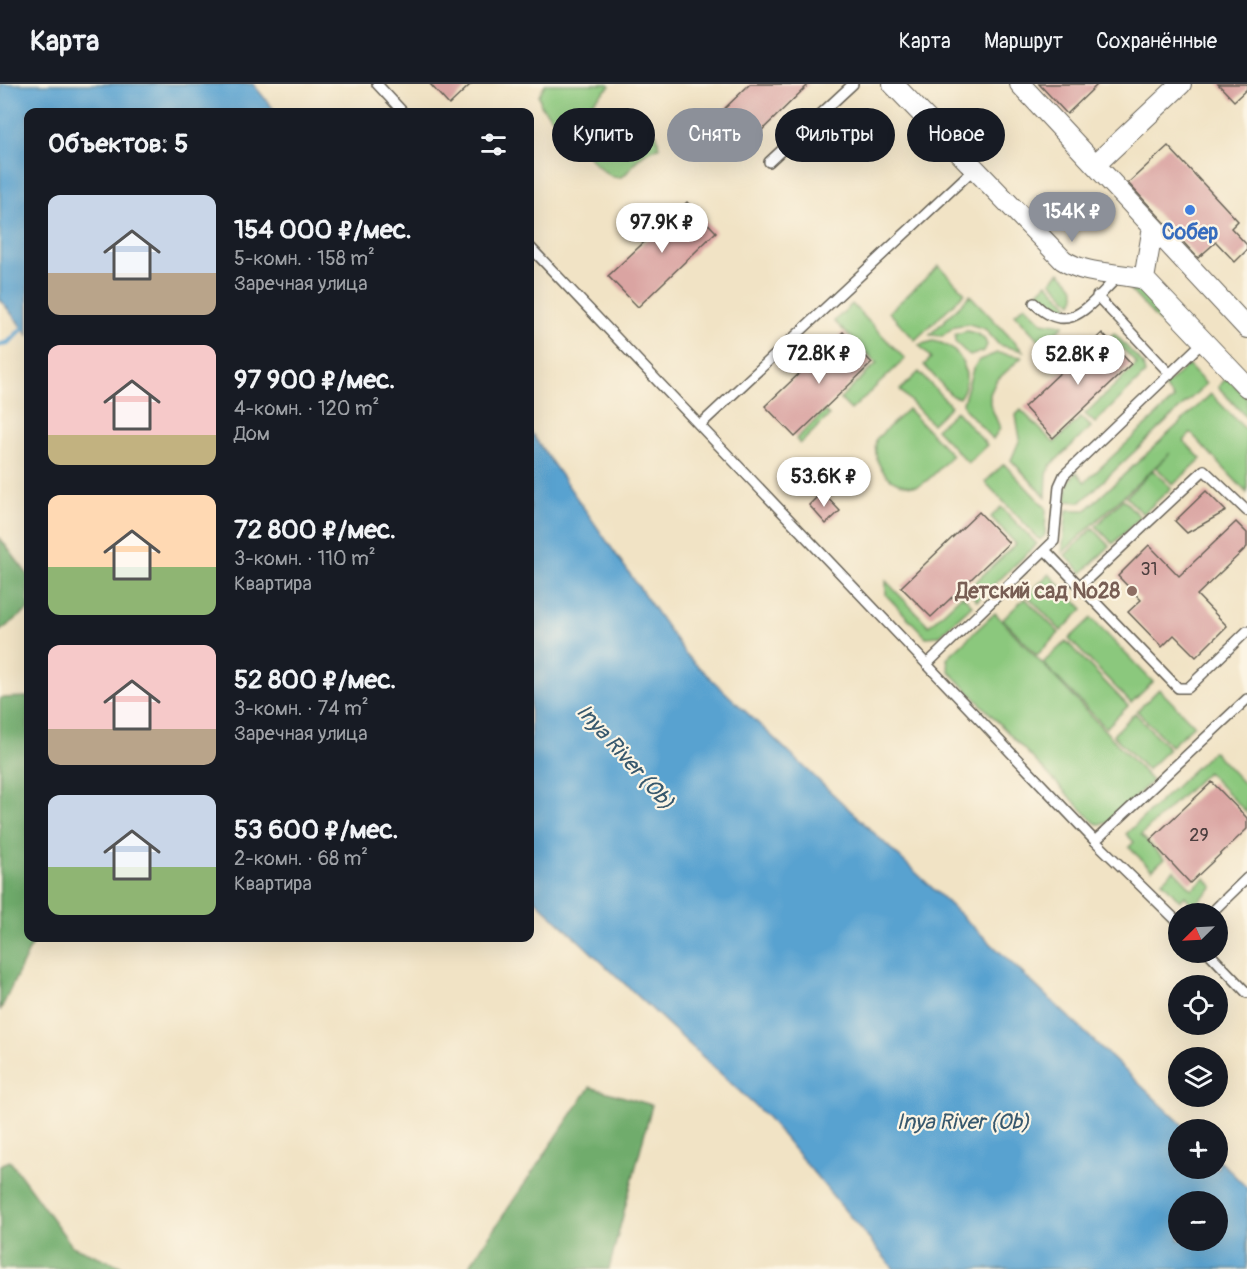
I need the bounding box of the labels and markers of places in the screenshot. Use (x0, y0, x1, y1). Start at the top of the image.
pin: 154K ₽ (1023, 192, 1121, 243)
pin: 97.9K ₽ (607, 203, 717, 254)
marker: Собер (1183, 203, 1197, 217)
place label: Собер (1162, 219, 1218, 246)
pin: 72.8K ₽ (764, 334, 874, 385)
pin: 52.8K ₽ (1023, 335, 1133, 386)
pin: 53.6K ₽ (769, 457, 879, 508)
place label: Детский сад №28 (954, 578, 1120, 605)
marker: Детский сад №28 (1125, 584, 1139, 598)

